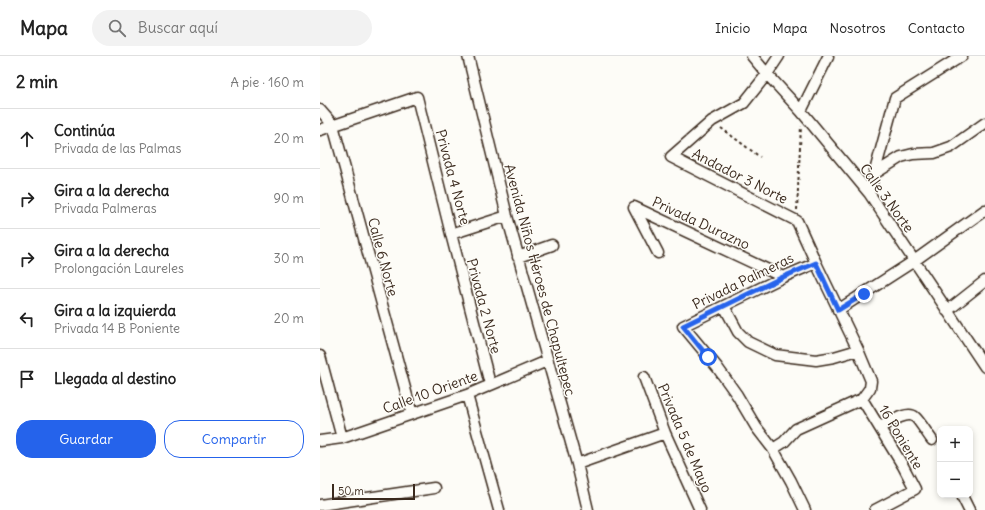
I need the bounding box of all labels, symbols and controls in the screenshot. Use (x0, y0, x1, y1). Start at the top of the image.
search box (92, 10, 372, 46)
text: Mapa (20, 16, 68, 40)
icon: search (106, 17, 128, 39)
text: Buscar aquí (138, 18, 218, 37)
text: Inicio (715, 19, 750, 37)
text: Mapa (772, 19, 808, 37)
text: Nosotros (830, 19, 886, 37)
text: Contacto (908, 19, 965, 37)
text: 2 min (16, 71, 58, 93)
text: A pie · 160 m (230, 74, 304, 91)
text: Continúa (54, 121, 115, 140)
street label: Privada 4 Norte (432, 127, 474, 227)
icon: ahead (16, 128, 38, 150)
text: 20 m (274, 130, 304, 147)
text: Privada de las Palmas (54, 140, 181, 157)
street label: Andador 3 Norte (689, 144, 791, 208)
street label: Calle 3 Norte (856, 160, 918, 236)
street label: Avenida Niños Héroes de Chapultepec (500, 162, 580, 398)
text: Gira a la derecha (54, 181, 169, 200)
icon: right (16, 188, 38, 210)
text: 90 m (273, 190, 304, 207)
street label: Privada Durazno (649, 192, 753, 254)
text: Privada Palmeras (54, 200, 157, 217)
street label: Calle 6 Norte (364, 216, 402, 298)
text: Gira a la derecha (54, 241, 169, 260)
icon: right (16, 248, 38, 270)
street label: Privada Palmeras (689, 249, 797, 313)
text: 30 m (274, 250, 304, 267)
street label: Privada 2 Norte (463, 256, 505, 356)
text: Prolongación Laureles (54, 260, 184, 277)
route end (855, 285, 873, 303)
text: Gira a la izquierda (54, 301, 176, 320)
icon: left (16, 308, 38, 330)
text: 20 m (274, 310, 304, 327)
text: Privada 14 B Poniente (54, 320, 180, 337)
route start (699, 348, 717, 366)
street label: Calle 10 Oriente (380, 366, 480, 418)
icon: arrive (16, 368, 38, 390)
text: Llegada al destino (54, 369, 176, 388)
street label: Privada 5 de Mayo (654, 381, 716, 495)
street label: 16 Poniente (875, 402, 927, 472)
button: Guardar (16, 420, 156, 458)
button: Compartir (164, 420, 304, 458)
map controls (937, 426, 973, 498)
button: + (937, 426, 973, 462)
button: − (937, 462, 973, 498)
scale bar (332, 482, 415, 501)
text: 50 m (338, 484, 364, 498)

